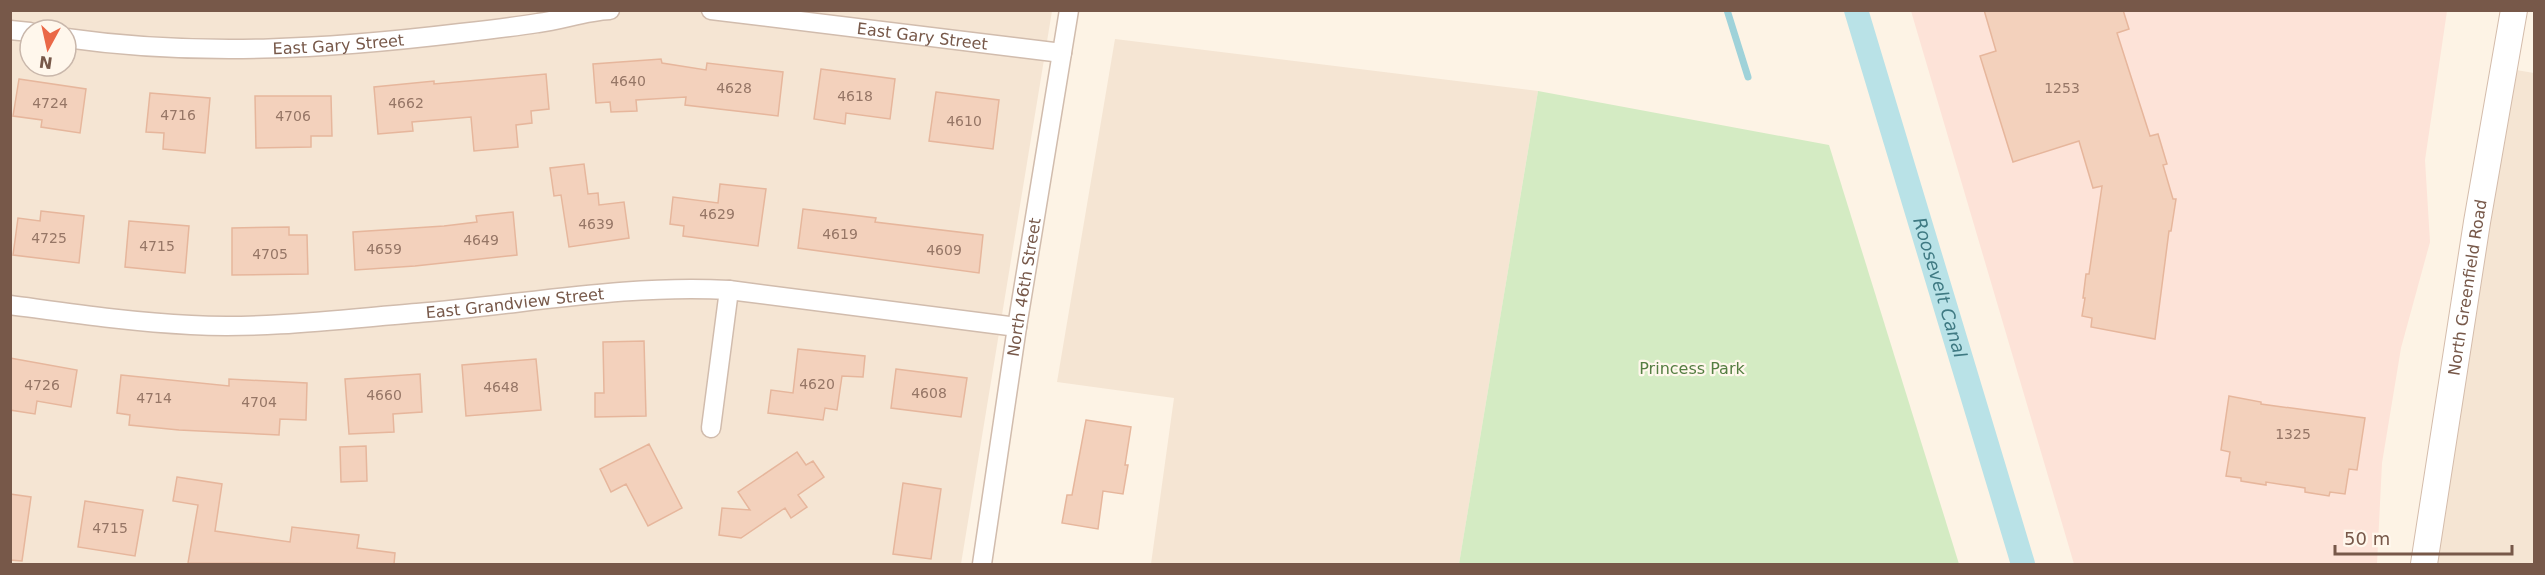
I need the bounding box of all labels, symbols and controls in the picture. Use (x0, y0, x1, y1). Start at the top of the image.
north arrow (18, 18, 78, 78)
street label: East Gary Street (856, 19, 989, 54)
street label: East Gary Street (272, 30, 405, 58)
text: N (38, 52, 54, 73)
house number: 4640 (610, 73, 646, 89)
house number: 4628 (716, 80, 752, 96)
house number: 1253 (2044, 80, 2080, 96)
house number: 4618 (837, 88, 873, 104)
house number: 4724 (32, 95, 68, 111)
house number: 4662 (388, 95, 424, 111)
house number: 4716 (160, 107, 196, 123)
house number: 4706 (275, 108, 311, 124)
house number: 4610 (946, 113, 982, 129)
street label: North Greenfield Road (2444, 198, 2491, 377)
house number: 4629 (699, 206, 735, 222)
water label: Roosevelt Canal (1909, 215, 1971, 360)
house number: 4639 (578, 216, 614, 232)
street label: North 46th Street (1004, 216, 1045, 358)
house number: 4619 (822, 226, 858, 242)
house number: 4725 (31, 230, 67, 246)
house number: 4649 (463, 232, 499, 248)
house number: 4715 (139, 238, 175, 254)
house number: 4659 (366, 241, 402, 257)
house number: 4609 (926, 242, 962, 258)
house number: 4705 (252, 246, 288, 262)
street label: East Grandview Street (425, 284, 605, 322)
park label: Princess Park (1639, 359, 1745, 378)
house number: 4620 (799, 376, 835, 392)
house number: 4726 (24, 377, 60, 393)
house number: 4648 (483, 379, 519, 395)
house number: 4608 (911, 385, 947, 401)
house number: 4660 (366, 387, 402, 403)
house number: 4714 (136, 390, 172, 406)
house number: 4704 (241, 394, 277, 410)
house number: 1325 (2275, 426, 2311, 442)
scale bar (2335, 518, 2512, 556)
house number: 4715 (92, 520, 128, 536)
text: 50 m (2344, 528, 2390, 549)

